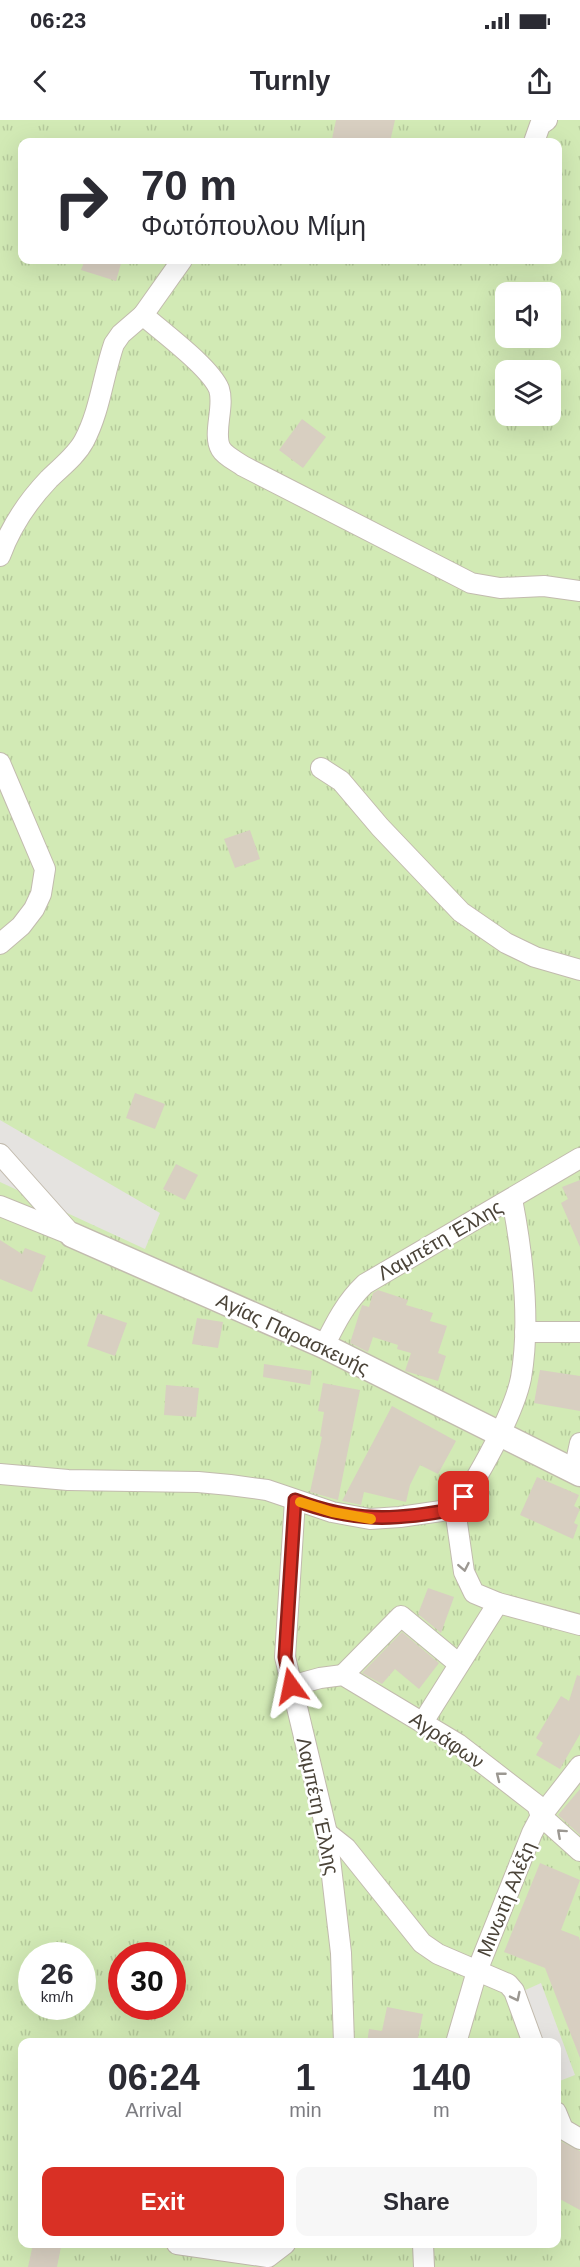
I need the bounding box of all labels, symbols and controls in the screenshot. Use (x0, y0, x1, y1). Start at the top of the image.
text: 06:23 (30, 8, 86, 33)
icon: back (24, 65, 57, 98)
icon: share (523, 65, 556, 98)
text: Turnly (250, 66, 330, 96)
icon: right (42, 162, 120, 240)
text: 70 m (141, 162, 237, 209)
text: Φωτόπουλου Μίμη (141, 211, 366, 241)
map controls (495, 282, 561, 426)
button: sound (495, 282, 561, 348)
button: layers (495, 360, 561, 426)
street label: Λαμπέτη Έλλης (374, 1195, 507, 1285)
street label: Αγίας Παρασκευής (213, 1289, 373, 1379)
pin (438, 1471, 489, 1522)
icon: arrive (447, 1480, 480, 1513)
one-way arrow (457, 1562, 470, 1572)
position arrow (259, 1654, 323, 1718)
street label: Αγράφων (406, 1707, 488, 1773)
street label: Λαμπέτη Έλλης (293, 1735, 343, 1877)
one-way arrow (496, 1773, 507, 1784)
one-way arrow (557, 1829, 567, 1840)
street label: Μινωτή Αλέξη (473, 1838, 539, 1960)
speed limit sign: 30 (108, 1942, 186, 2020)
text: 26 (40, 1957, 74, 1990)
text: km/h (41, 1988, 73, 2005)
one-way arrow (508, 1991, 520, 2002)
text: 06:24 (108, 2057, 200, 2098)
text: 1 (295, 2057, 315, 2098)
text: 140 (411, 2057, 471, 2098)
text: Arrival (125, 2099, 182, 2121)
text: min (289, 2099, 322, 2121)
text: m (433, 2099, 450, 2121)
button: Exit (42, 2167, 284, 2236)
button: Share (296, 2167, 537, 2236)

